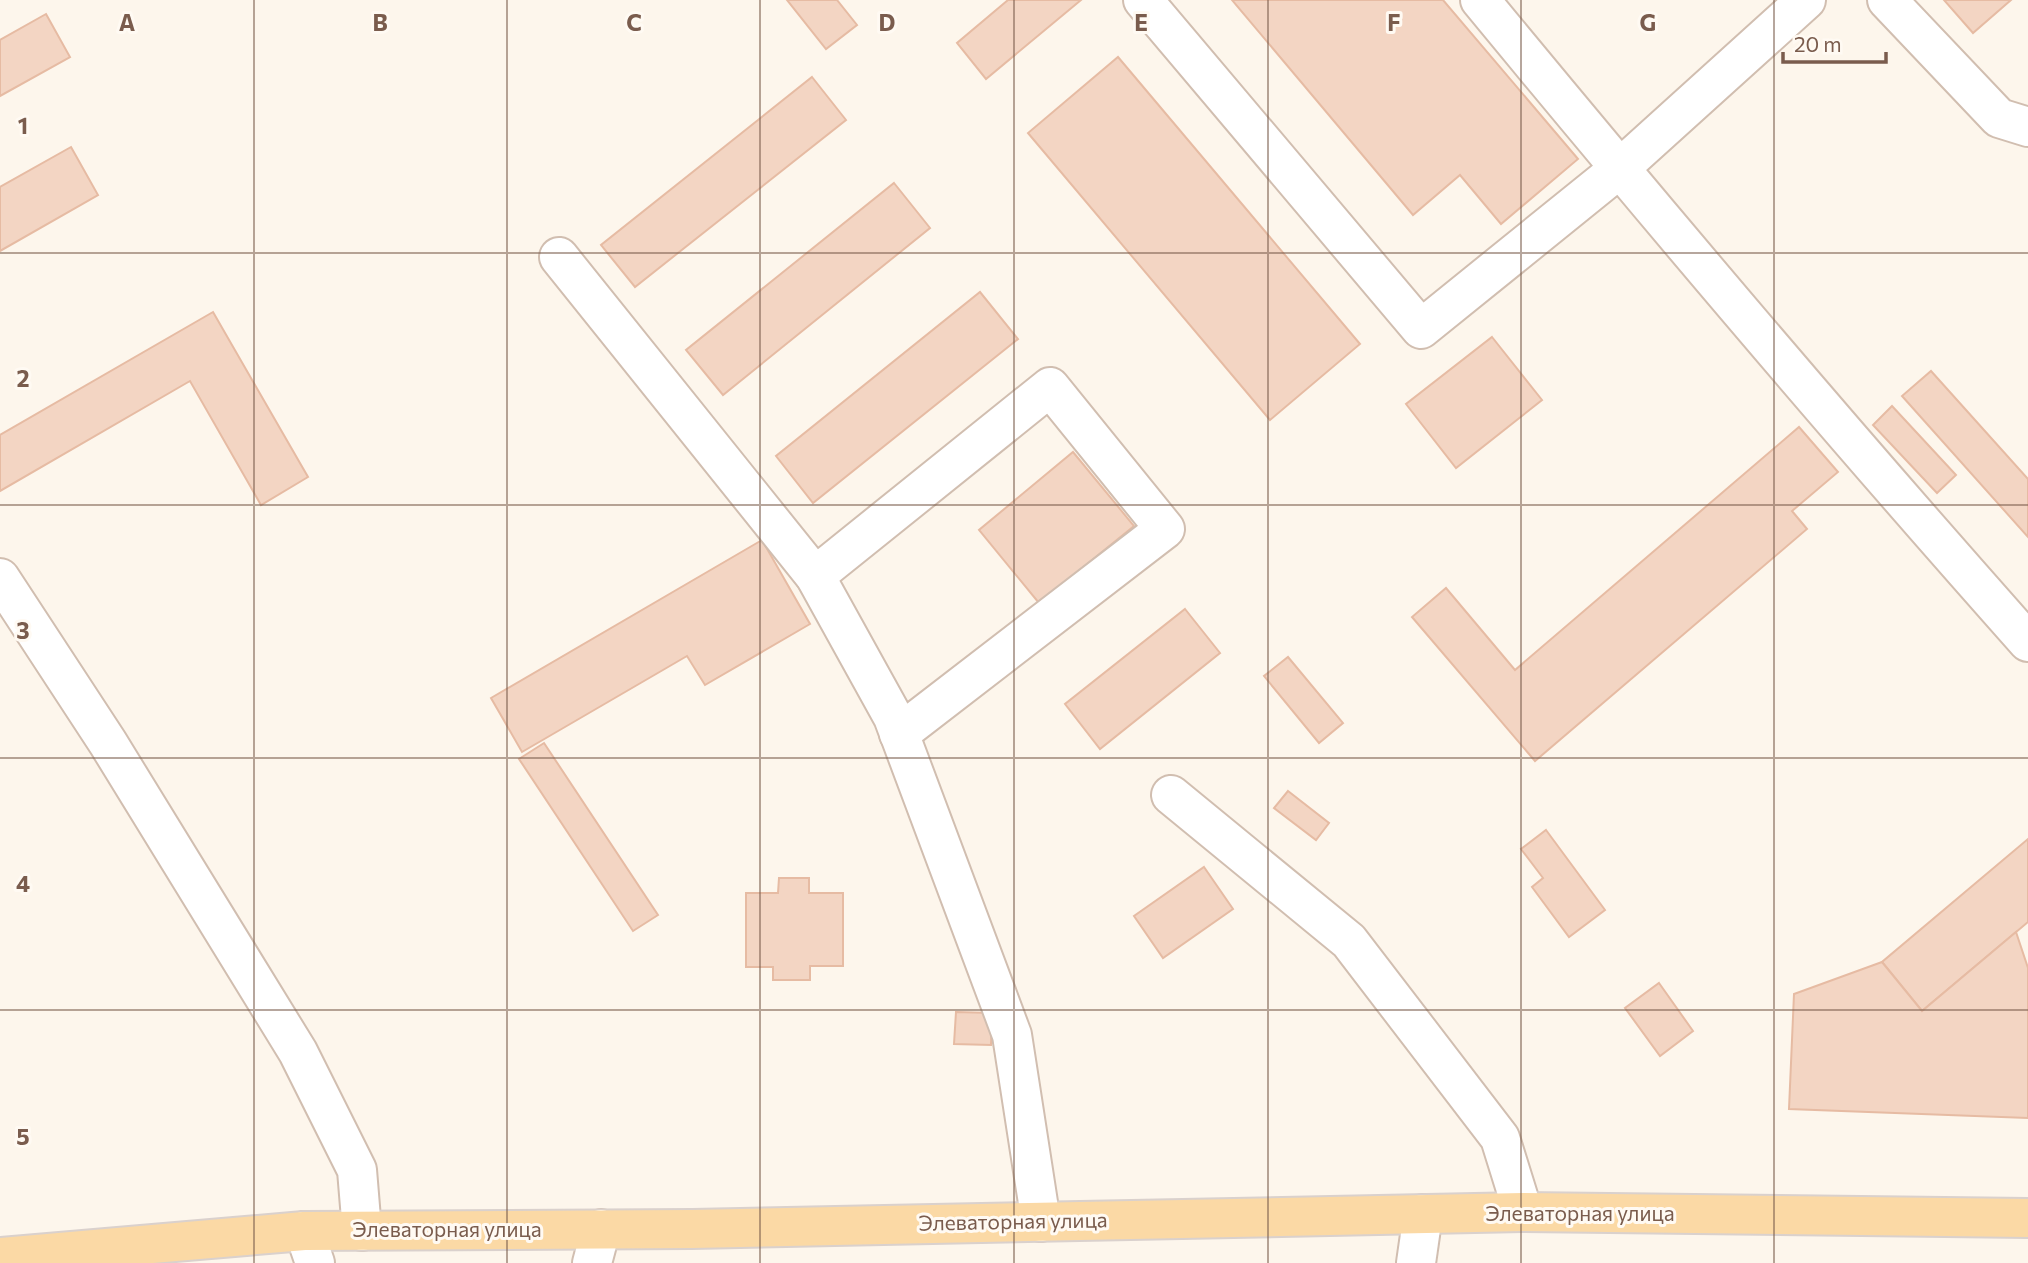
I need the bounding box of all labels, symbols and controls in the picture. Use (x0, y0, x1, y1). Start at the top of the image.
text: A (119, 8, 136, 36)
text: B (372, 8, 388, 36)
text: C (626, 8, 642, 36)
text: D (879, 8, 896, 36)
text: E (1134, 8, 1148, 36)
text: F (1387, 8, 1401, 36)
text: G (1640, 8, 1656, 36)
scale bar (1783, 21, 1886, 65)
text: 20 m (1794, 31, 1842, 56)
text: 1 (18, 111, 28, 139)
text: 2 (16, 364, 30, 392)
text: 3 (16, 616, 30, 644)
text: 4 (16, 869, 30, 897)
text: 5 (16, 1122, 30, 1150)
street label: Элеваторная улица (1485, 1200, 1675, 1225)
street label: Элеваторная улица (918, 1206, 1108, 1235)
street label: Элеваторная улица (352, 1216, 542, 1241)

